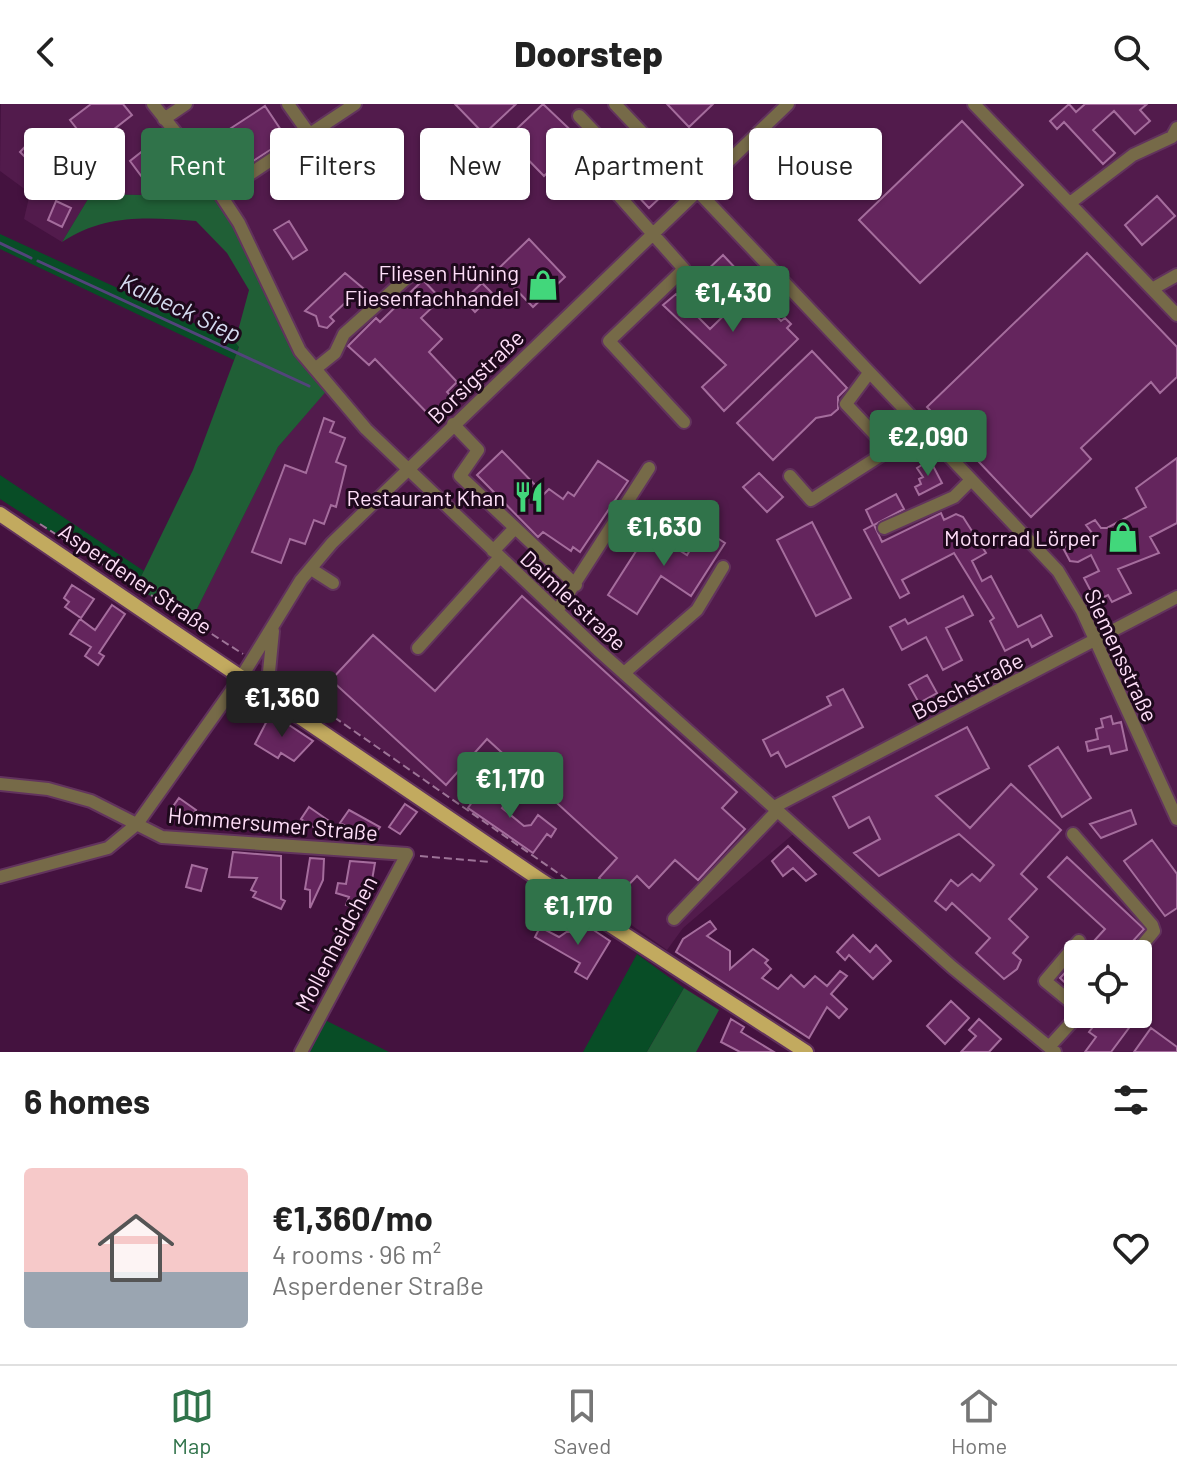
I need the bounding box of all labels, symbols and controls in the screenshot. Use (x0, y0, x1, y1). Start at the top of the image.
icon: back (24, 30, 68, 74)
icon: search (1109, 30, 1153, 74)
text: Doorstep (514, 31, 663, 74)
chip: Buy (24, 128, 125, 200)
chip: Rent (141, 128, 254, 200)
chip: Filters (270, 128, 404, 200)
chip: New (420, 128, 530, 200)
chip: Apartment (546, 128, 733, 200)
chip: House (749, 128, 882, 200)
place label: Fliesen Hüning Fliesenfachhandel (345, 259, 519, 310)
water label: Kalbeck Siep (116, 266, 246, 348)
pin: €1,430 (668, 266, 798, 334)
shop icon: Fliesen Hüning Fliesenfachhandel (526, 268, 560, 302)
text: €1,430 (694, 276, 772, 307)
street label: Borsigstraße (422, 324, 528, 428)
pin: €2,090 (863, 410, 993, 478)
text: €2,090 (888, 420, 968, 451)
restaurant icon: Restaurant Khan (512, 480, 546, 514)
place label: Restaurant Khan (347, 484, 505, 510)
pin: €1,630 (599, 500, 729, 568)
text: €1,630 (626, 510, 702, 541)
street label: Asperdener Straße (54, 517, 218, 639)
shop icon: Motorrad Lörper (1106, 520, 1140, 554)
place label: Motorrad Lörper (944, 524, 1099, 550)
street label: Daimlerstraße (516, 544, 632, 656)
street label: Siemensstraße (1080, 584, 1164, 726)
street label: Boschstraße (907, 646, 1027, 724)
pin: €1,360 (217, 671, 347, 739)
text: €1,360 (244, 681, 320, 712)
pin: €1,170 (445, 752, 575, 820)
text: €1,170 (475, 762, 545, 793)
street label: Hommersumer Straße (167, 801, 379, 845)
street label: Mollenheidchen (289, 871, 381, 1015)
pin: €1,170 (513, 879, 643, 947)
text: €1,170 (543, 889, 613, 920)
map controls (1064, 940, 1152, 1028)
button: locate (1064, 940, 1152, 1028)
icon: filters (1109, 1078, 1153, 1122)
text: 6 homes (24, 1080, 150, 1121)
text: €1,360/mo (272, 1197, 433, 1238)
icon: home (88, 1200, 184, 1296)
icon: heart (1109, 1226, 1153, 1270)
text: 4 rooms · 96 m² (272, 1238, 441, 1269)
text: Asperdener Straße (272, 1269, 484, 1300)
tab: Map (170, 1384, 214, 1458)
tab: Saved (554, 1384, 611, 1458)
tab: Home (951, 1384, 1007, 1458)

